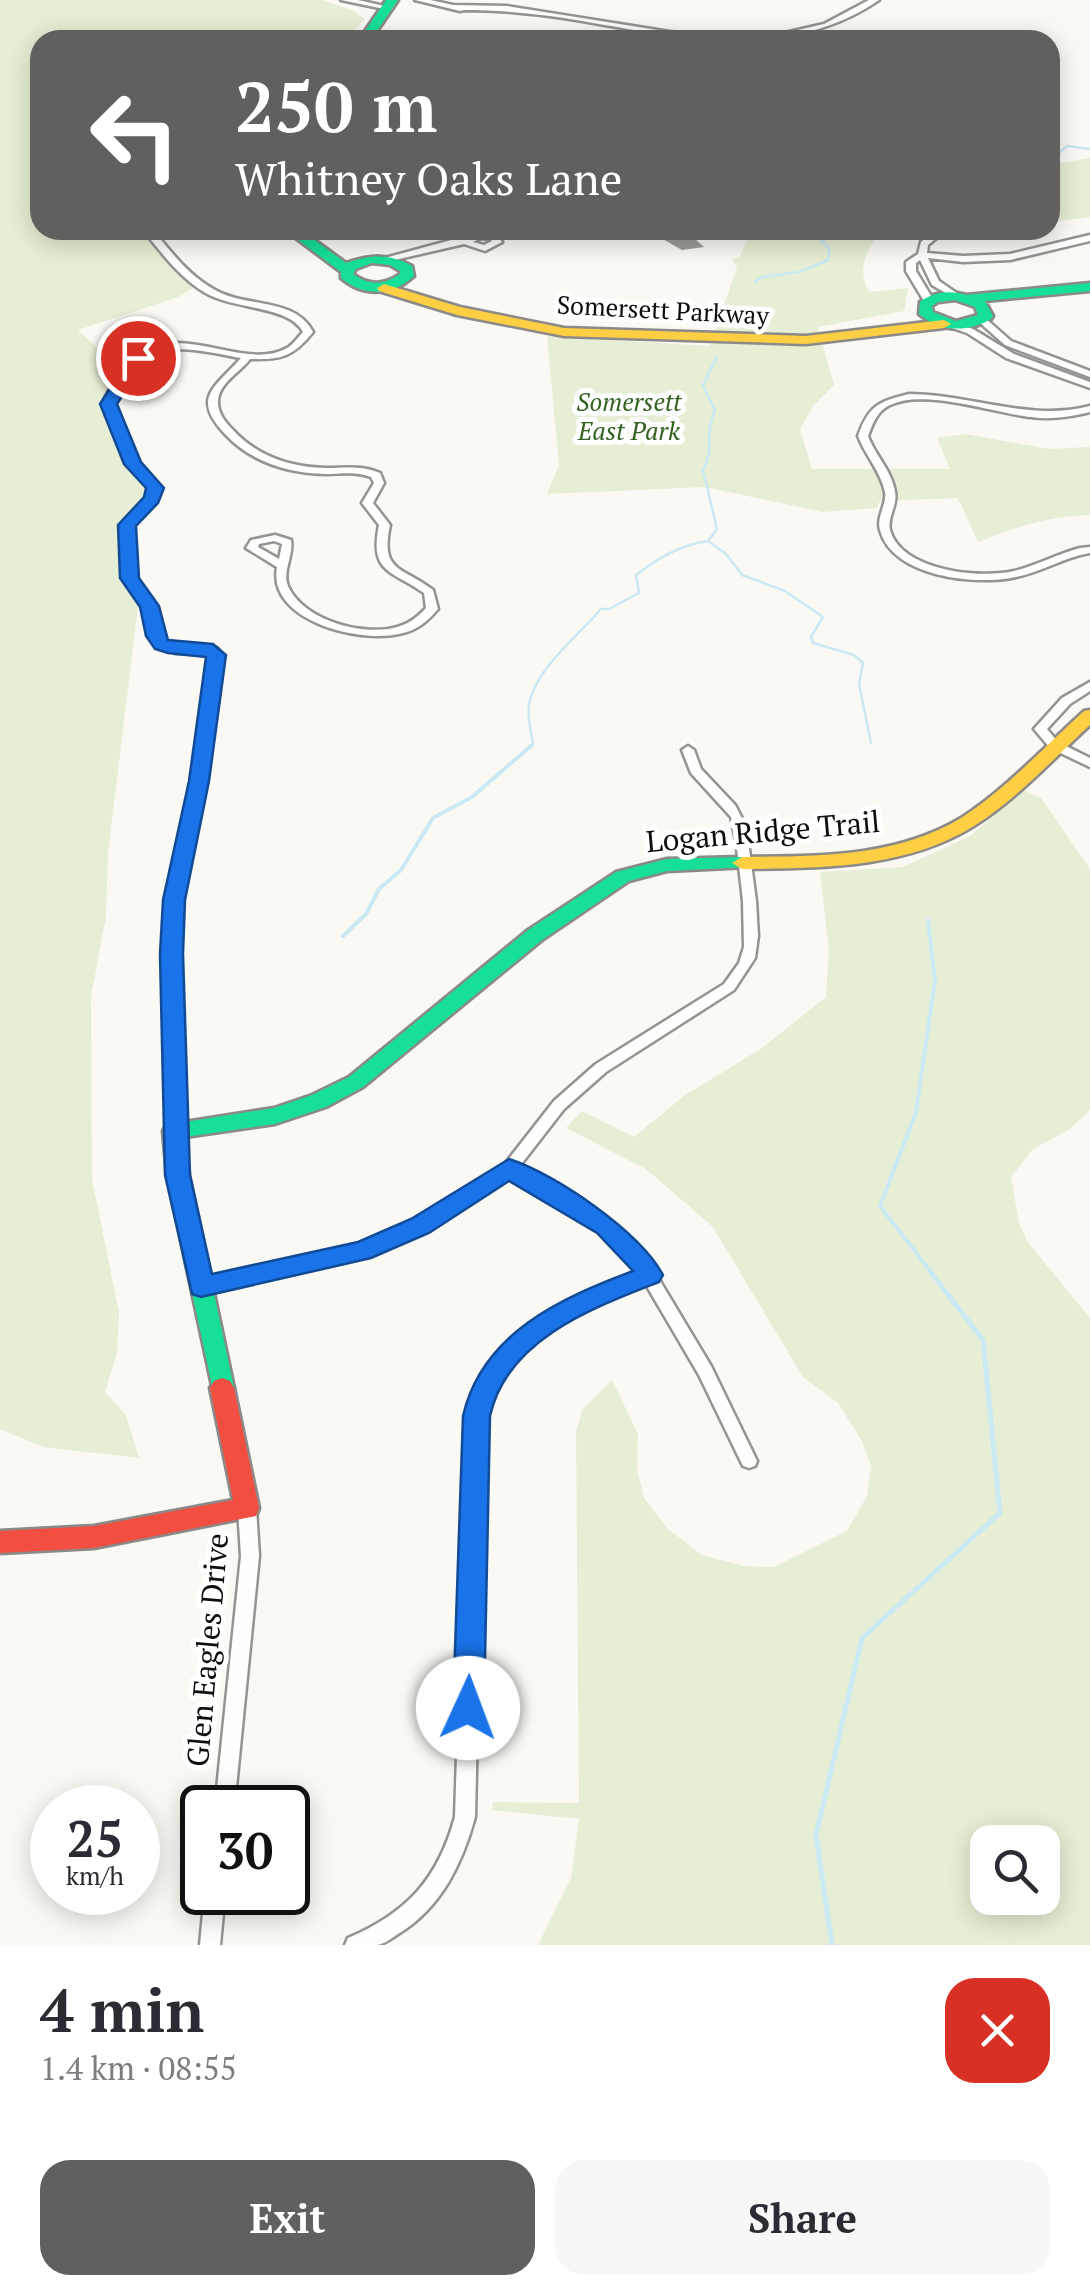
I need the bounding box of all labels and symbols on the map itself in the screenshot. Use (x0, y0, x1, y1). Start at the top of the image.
street label: Somersett Parkway (556, 287, 770, 332)
pin (96, 316, 181, 401)
park label: Somersett East Park (576, 385, 682, 447)
street label: Logan Ridge Trail (644, 801, 881, 861)
street label: Glen Eagles Drive (177, 1532, 237, 1768)
position arrow (416, 1656, 520, 1760)
speed limit sign: 30 (180, 1785, 310, 1915)

